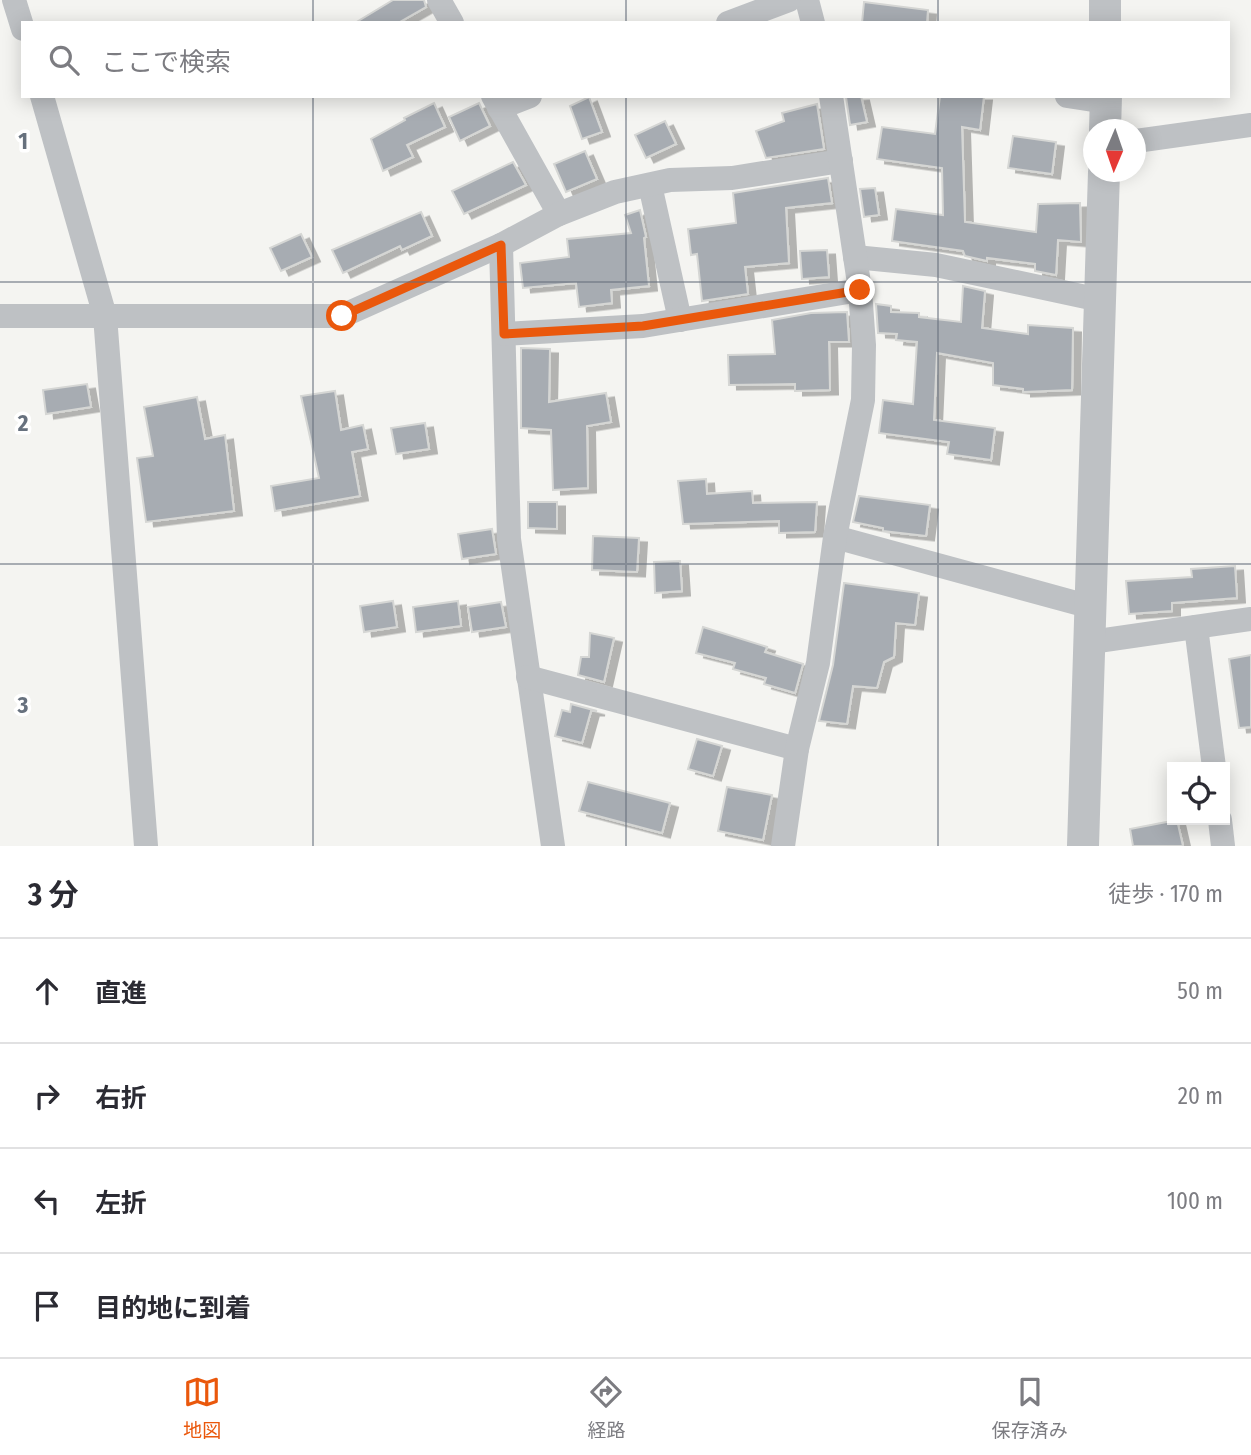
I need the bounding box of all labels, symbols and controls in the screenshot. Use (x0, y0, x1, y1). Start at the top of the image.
search box (21, 21, 1230, 98)
icon: search (45, 41, 83, 79)
text: ここで検索 (101, 47, 231, 78)
north arrow (1083, 119, 1146, 182)
text: 1 (18, 127, 28, 155)
route end (844, 274, 875, 305)
route start (326, 300, 357, 331)
text: 2 (17, 409, 29, 437)
text: 3 (17, 691, 29, 719)
map controls (1167, 762, 1230, 825)
button: locate (1167, 762, 1230, 825)
text: 3 分 (28, 877, 78, 913)
text: 徒歩 · 170 m (1108, 880, 1223, 908)
icon: ahead (28, 972, 66, 1010)
text: 50 m (1177, 977, 1223, 1005)
text: 直進 (95, 978, 147, 1009)
icon: right (28, 1077, 66, 1115)
text: 20 m (1178, 1082, 1223, 1110)
text: 右折 (95, 1083, 147, 1114)
icon: left (28, 1182, 66, 1220)
text: 100 m (1167, 1187, 1223, 1215)
text: 左折 (95, 1188, 147, 1219)
icon: arrive (28, 1287, 66, 1325)
text: 目的地に到着 (95, 1293, 251, 1324)
tab: 地図 (183, 1373, 221, 1442)
tab: 経路 (587, 1373, 626, 1442)
tab: 保存済み (992, 1373, 1068, 1442)

